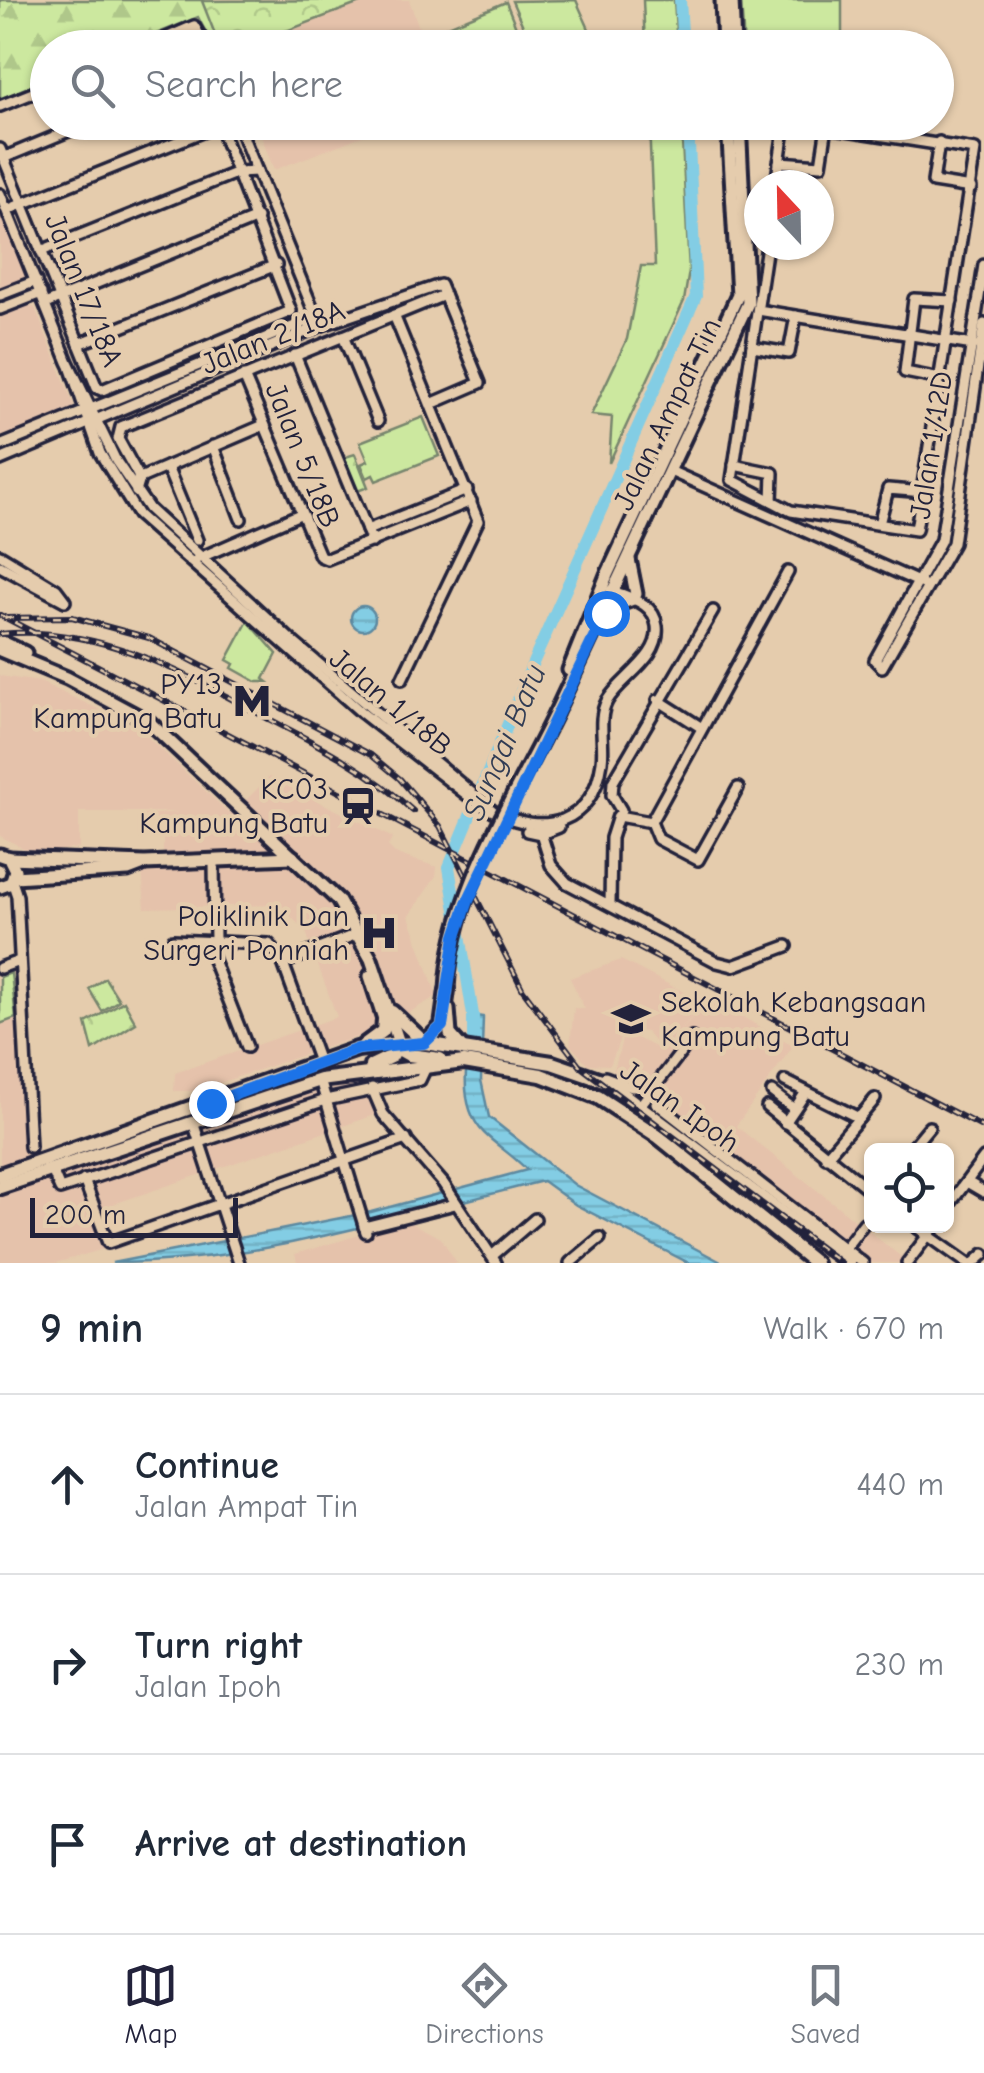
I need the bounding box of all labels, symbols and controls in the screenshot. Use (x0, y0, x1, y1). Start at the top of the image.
search box (30, 30, 954, 140)
icon: search (65, 58, 120, 113)
text: Search here (145, 63, 343, 107)
north arrow (744, 170, 834, 260)
street label: Jalan 17/18A (37, 209, 130, 372)
street label: Jalan 2/18A (196, 293, 350, 382)
street label: Jalan Ampat Tin (606, 313, 729, 516)
street label: Jalan 1/12D (903, 369, 960, 522)
street label: Jalan 5/18B (258, 378, 347, 533)
route start (584, 591, 630, 637)
street label: Jalan 1/18B (322, 641, 459, 764)
water label: Sungai Batu (455, 658, 554, 826)
place label: PY13 Kampung Batu (33, 667, 222, 736)
metro station icon: PY13 Kampung Batu (231, 680, 273, 722)
place label: KC03 Kampung Batu (139, 772, 328, 841)
station icon: KC03 Kampung Batu (337, 785, 379, 827)
place label: Poliklinik Dan Surgeri Ponniah (143, 899, 349, 968)
hospital icon: Poliklinik Dan Surgeri Ponniah (358, 912, 400, 954)
place label: Sekolah Kebangsaan Kampung Batu (661, 985, 926, 1054)
school or university icon: Sekolah Kebangsaan Kampung Batu (610, 998, 652, 1040)
street label: Jalan Ipoh (613, 1053, 746, 1160)
route end (189, 1081, 235, 1127)
map controls (864, 1143, 954, 1233)
button: locate (864, 1143, 954, 1233)
scale bar (30, 1193, 238, 1238)
text: 200 m (45, 1199, 126, 1231)
text: 9 min (40, 1304, 143, 1353)
text: Walk · 670 m (763, 1310, 944, 1347)
text: Continue (135, 1444, 279, 1488)
icon: ahead (40, 1457, 95, 1512)
text: 440 m (856, 1466, 944, 1503)
text: Jalan Ampat Tin (135, 1488, 358, 1525)
text: Turn right (135, 1624, 302, 1668)
icon: right (40, 1637, 95, 1692)
text: 230 m (854, 1646, 944, 1683)
text: Jalan Ipoh (135, 1668, 282, 1705)
icon: arrive (40, 1817, 95, 1872)
text: Arrive at destination (135, 1822, 467, 1866)
tab: Map (123, 1958, 178, 2050)
tab: Directions (425, 1958, 544, 2050)
tab: Saved (791, 1958, 861, 2050)

